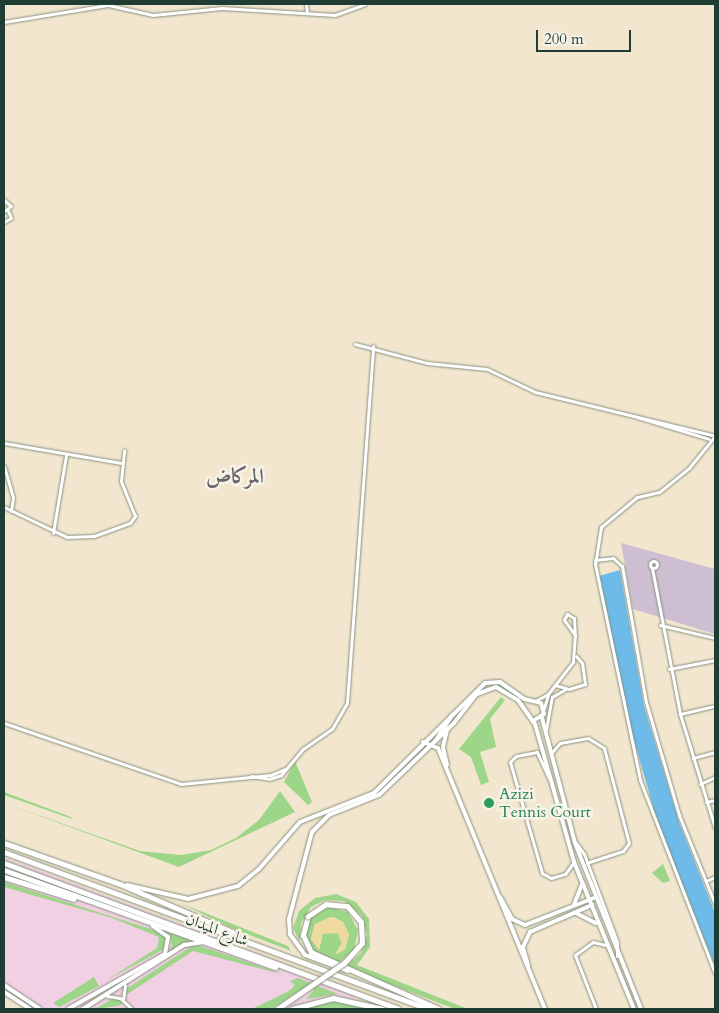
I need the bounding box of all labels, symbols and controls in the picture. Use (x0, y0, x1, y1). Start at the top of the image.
scale bar (539, 20, 634, 52)
text: 200 m (544, 29, 584, 49)
district label: المركاض (206, 464, 264, 490)
place label: Azizi Tennis Court (499, 784, 591, 822)
marker: Azizi Tennis Court (483, 797, 495, 809)
street label: شارع الميدان (183, 909, 251, 951)

